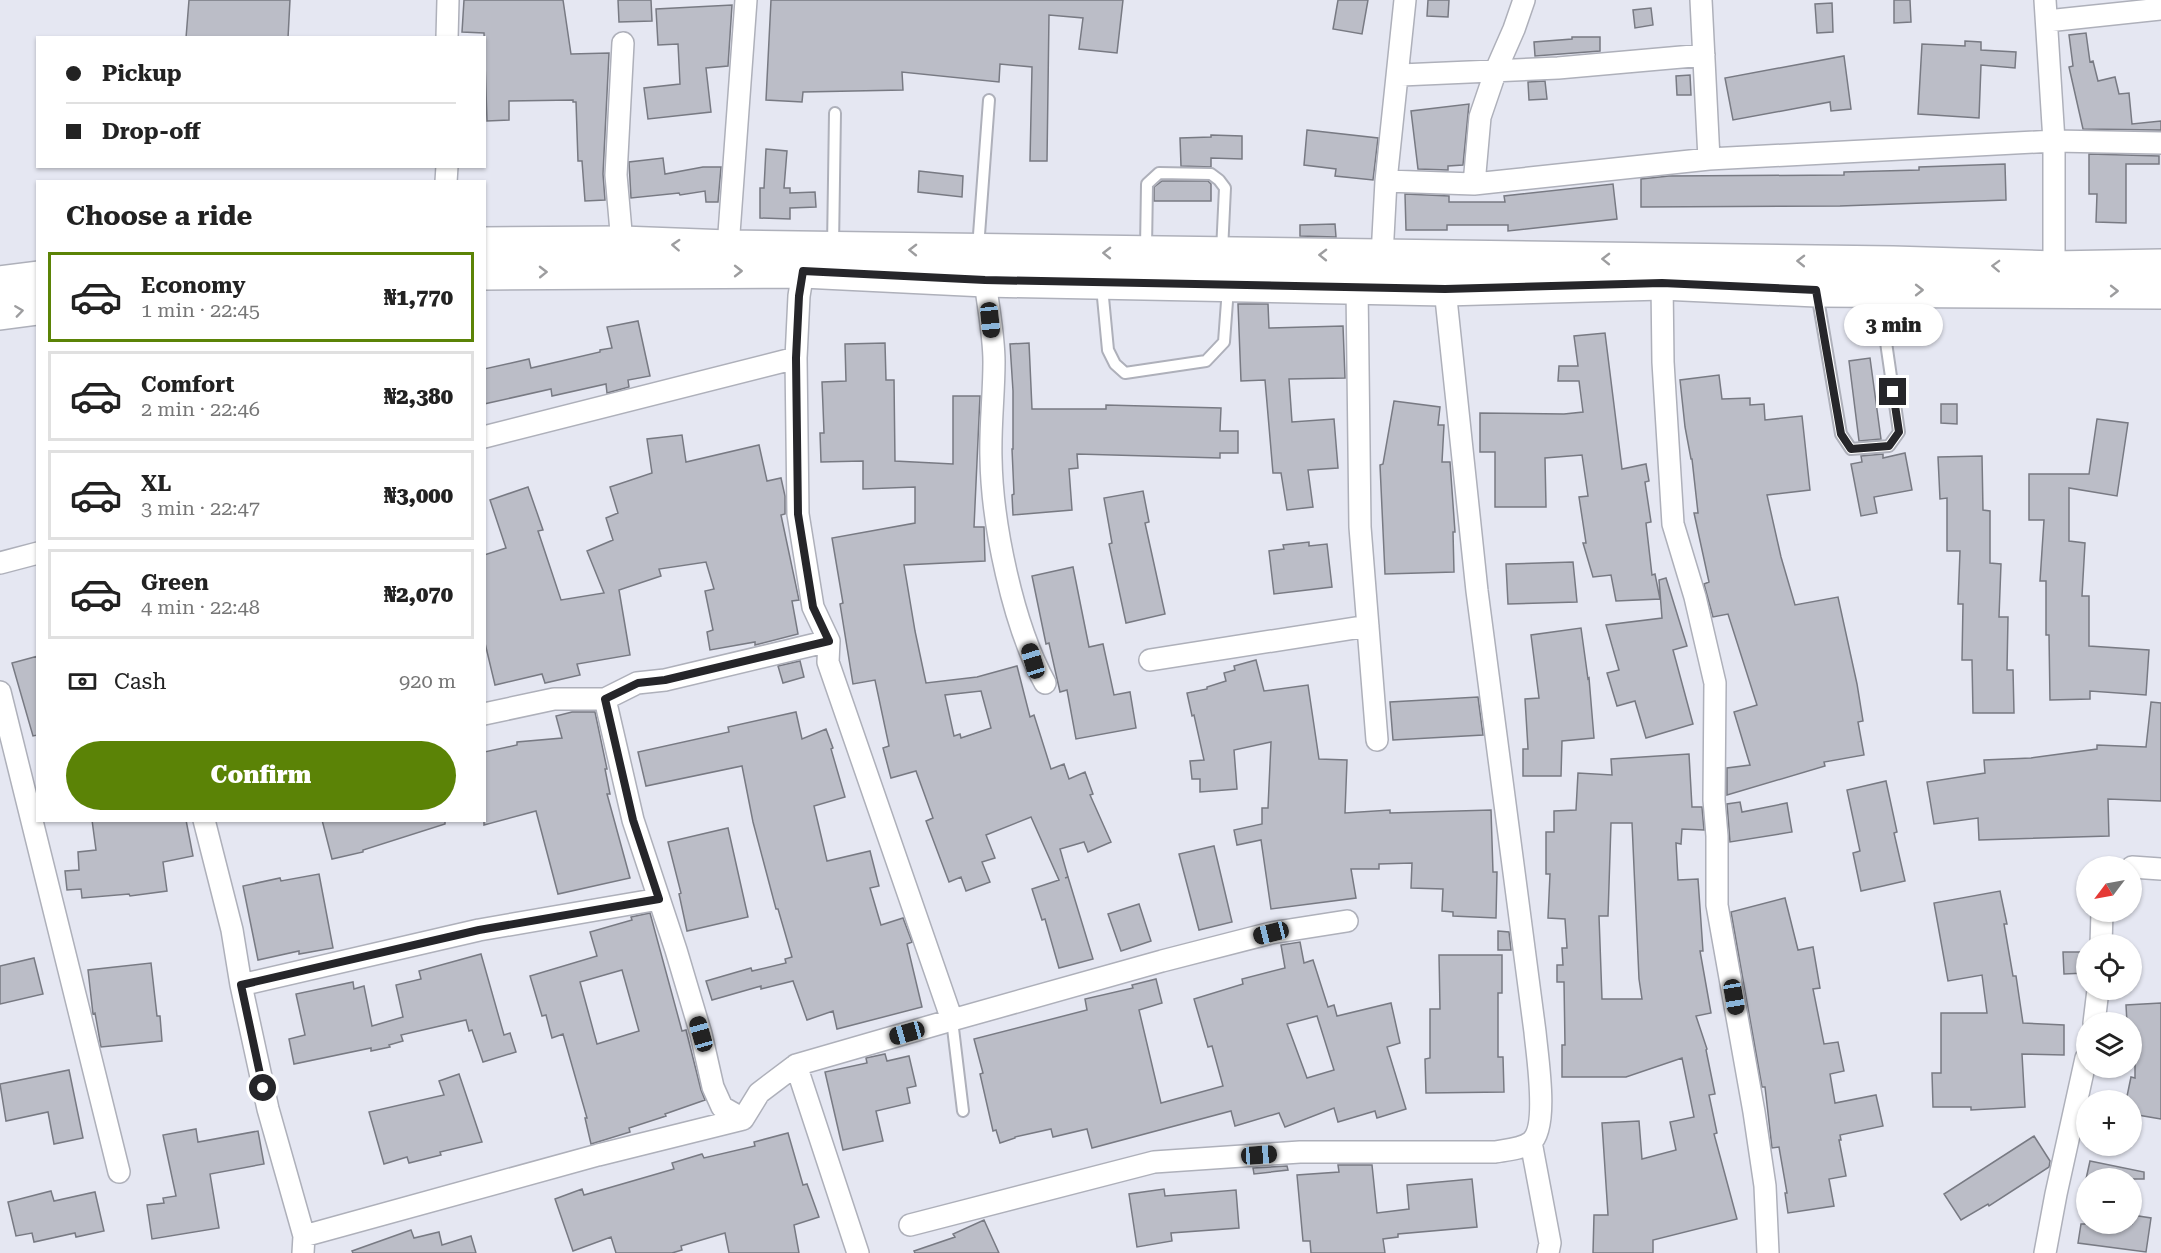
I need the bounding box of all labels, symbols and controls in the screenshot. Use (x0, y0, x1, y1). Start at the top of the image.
text: Pickup (102, 61, 182, 86)
text: Drop-off (102, 119, 200, 144)
text: Choose a ride (66, 200, 252, 232)
one-way arrow (671, 239, 680, 251)
one-way arrow (908, 244, 917, 256)
one-way arrow (1103, 247, 1112, 259)
one-way arrow (1319, 249, 1328, 261)
one-way arrow (1601, 253, 1610, 265)
one-way arrow (1796, 255, 1805, 267)
one-way arrow (1991, 260, 2000, 272)
one-way arrow (733, 265, 742, 277)
one-way arrow (538, 266, 547, 278)
icon: car (69, 270, 123, 324)
text: Economy (141, 273, 245, 298)
one-way arrow (1915, 284, 1924, 296)
text: ₦1,770 (384, 285, 453, 310)
one-way arrow (2110, 285, 2119, 297)
text: 1 min · 22:45 (141, 298, 260, 322)
car (979, 301, 1001, 339)
one-way arrow (14, 305, 23, 317)
callout: 3 min (1844, 305, 1942, 347)
text: 3 min (1865, 313, 1922, 337)
icon: car (69, 369, 123, 423)
text: Comfort (141, 372, 234, 397)
route end (1879, 378, 1906, 405)
text: ₦2,380 (384, 384, 453, 409)
text: 2 min · 22:46 (141, 397, 260, 421)
icon: car (69, 468, 123, 522)
text: XL (141, 471, 171, 496)
text: ₦3,000 (384, 483, 453, 508)
text: 3 min · 22:47 (141, 496, 260, 520)
icon: car (69, 567, 123, 621)
text: Green (141, 570, 209, 595)
text: ₦2,070 (384, 582, 453, 607)
text: 4 min · 22:48 (141, 595, 260, 619)
car (1019, 641, 1047, 681)
icon: cash (66, 665, 99, 698)
text: Cash (114, 669, 166, 694)
text: 920 m (399, 669, 456, 693)
button: Confirm (66, 741, 456, 810)
north arrow (2076, 856, 2142, 922)
map controls (2076, 856, 2142, 1234)
car (1251, 920, 1291, 946)
button: locate (2076, 934, 2142, 1000)
car (1722, 978, 1746, 1016)
button: layers (2076, 1012, 2142, 1078)
car (687, 1014, 715, 1054)
car (887, 1019, 927, 1047)
route start (249, 1074, 276, 1101)
button: + (2076, 1090, 2142, 1156)
car (1240, 1145, 1278, 1165)
button: − (2076, 1168, 2142, 1234)

